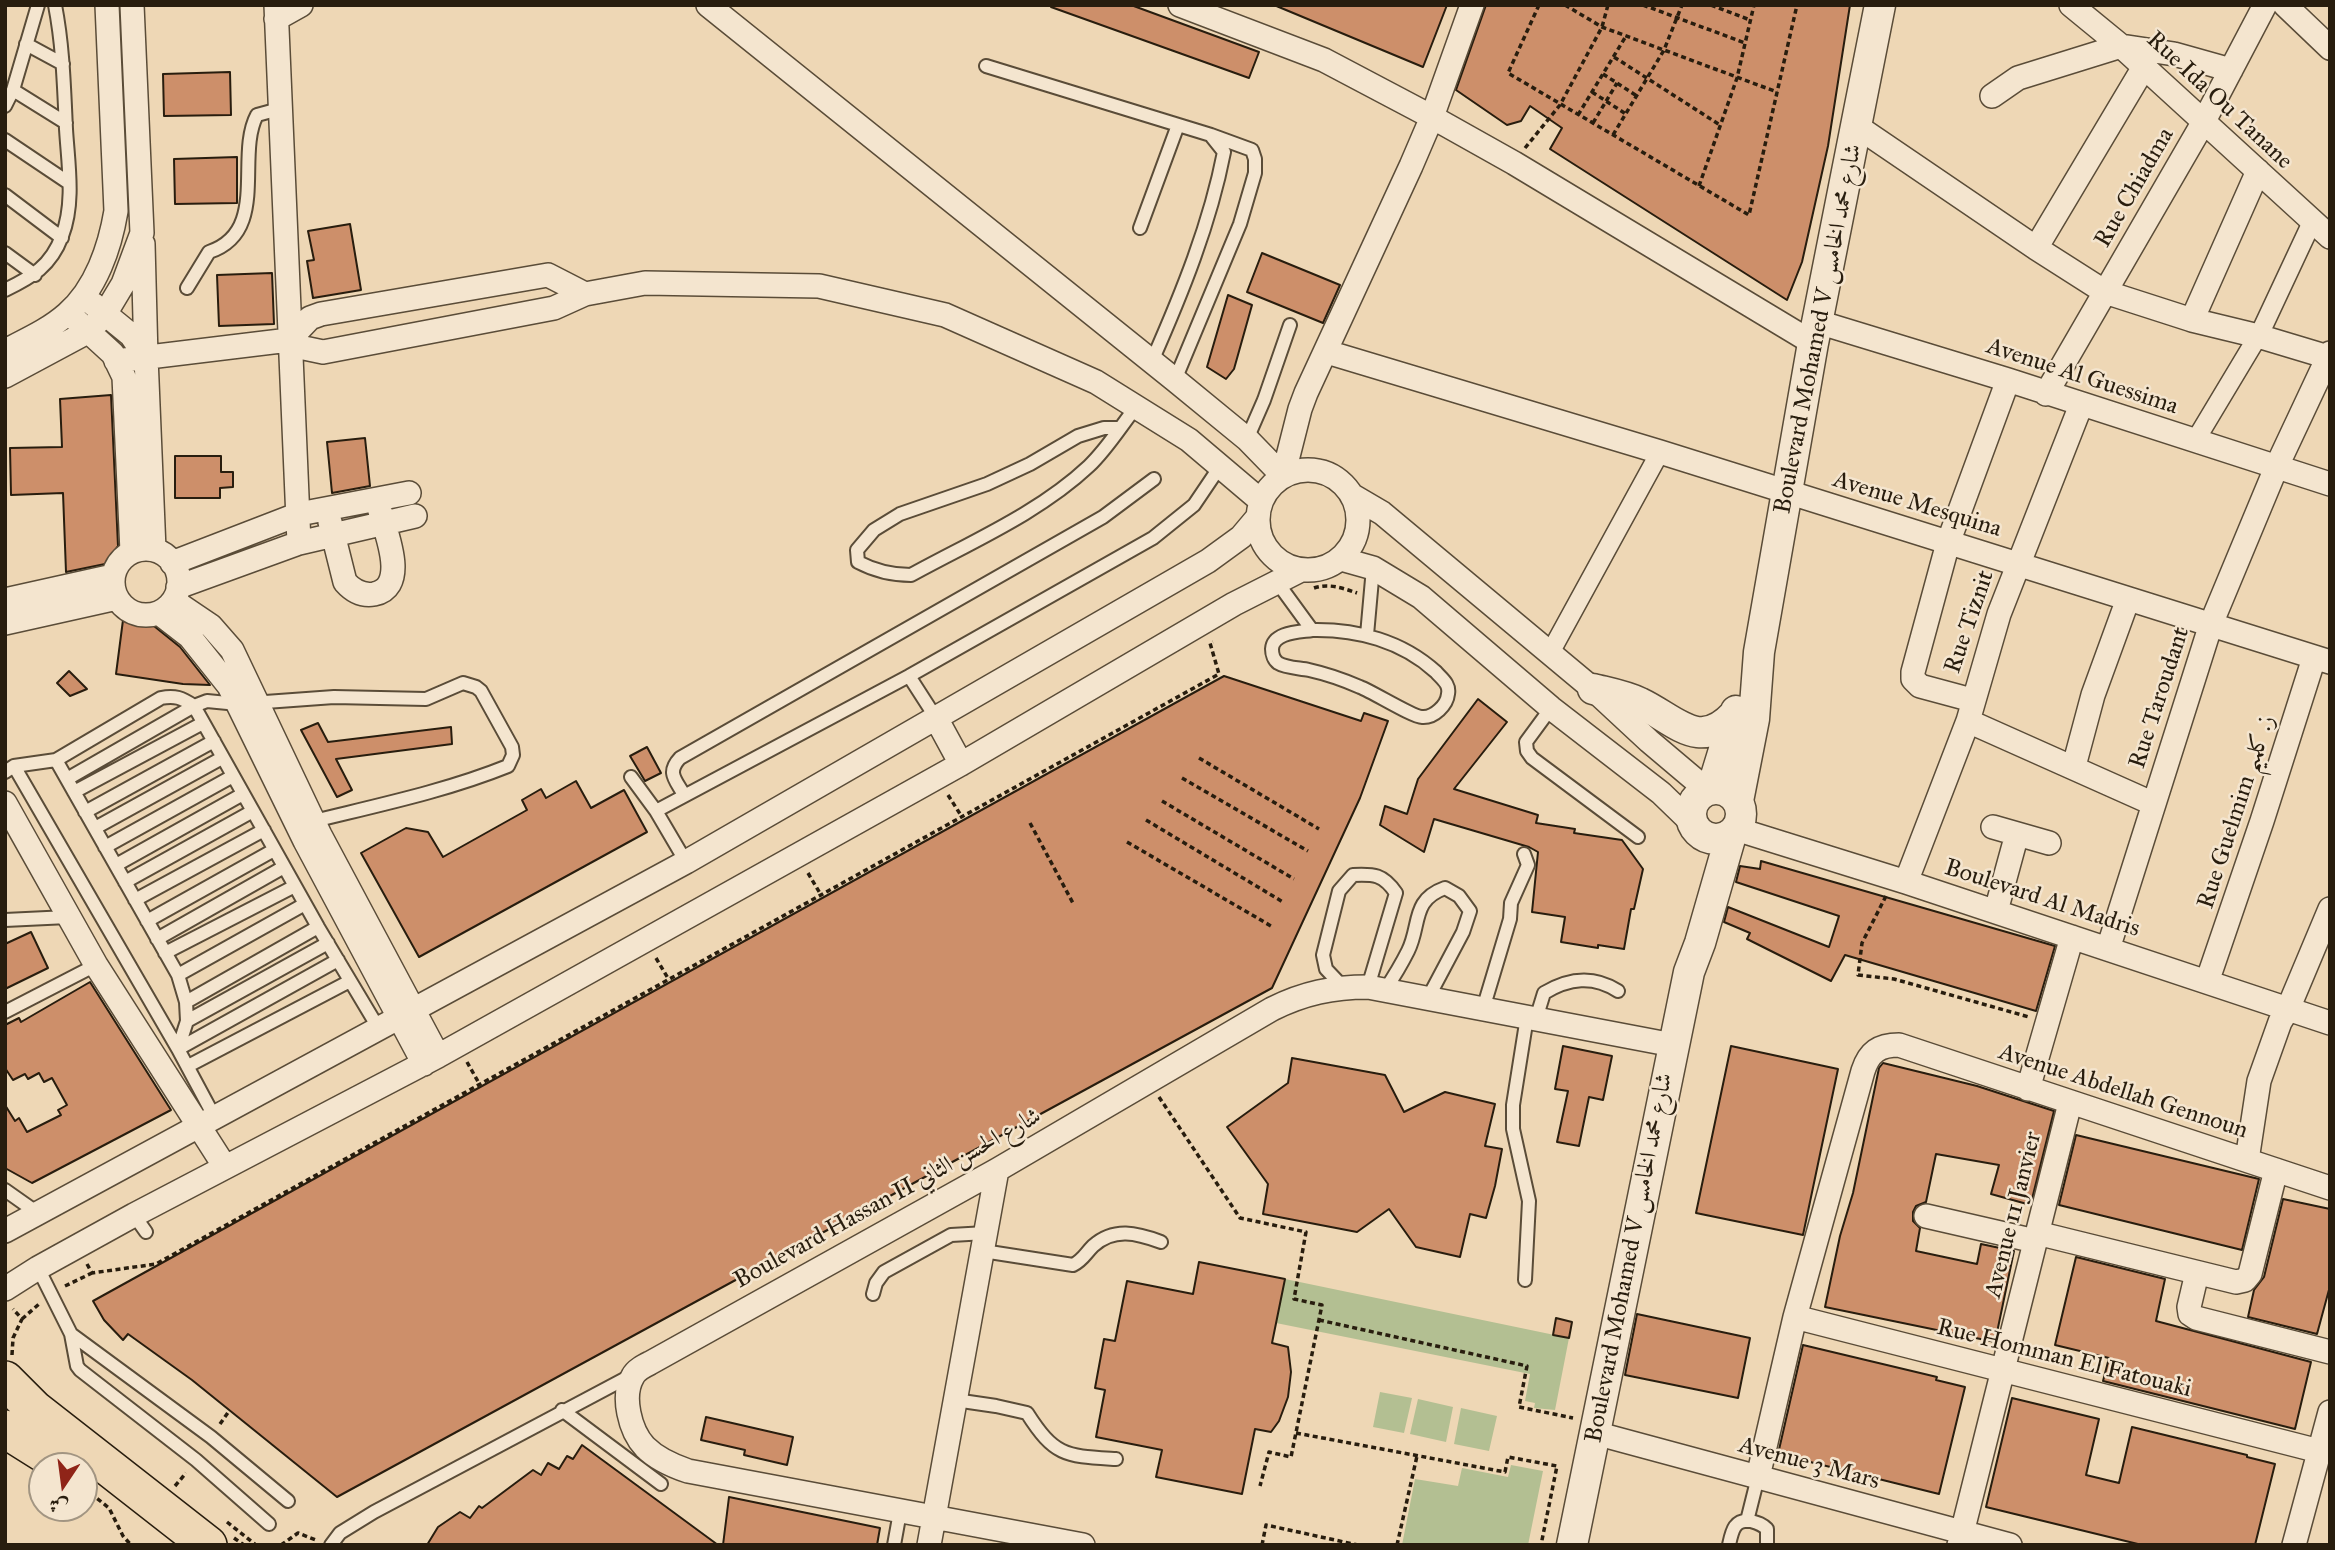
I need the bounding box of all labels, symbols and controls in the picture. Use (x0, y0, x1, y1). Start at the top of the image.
street label: Rue Ida Ou Tanane (2140, 26, 2298, 176)
street label: Rue Chiadma (2089, 123, 2181, 253)
street label: Boulevard Mohamed V شارع محمد الخامس (1769, 142, 1869, 516)
street label: Avenue Al Guessima (1983, 332, 2181, 422)
street label: Avenue Mesquina (1829, 466, 2005, 544)
street label: Rue Tiznit (1939, 567, 2001, 677)
street label: Rue Taroudant (2124, 624, 2196, 772)
street label: Rue Guelmim ز. كلميم (2192, 711, 2282, 913)
street label: Boulevard Al Madris (1941, 854, 2143, 944)
street label: Avenue Abdellah Gennoun (1995, 1038, 2251, 1146)
street label: Boulevard Mohamed V شارع محمد الخامس (1580, 1071, 1680, 1445)
street label: Boulevard Hassan II شارع الحسن الثاني (729, 1102, 1047, 1296)
street label: Avenue 11 Janvier (1979, 1129, 2049, 1301)
street label: Rue Homman El Fatouaki (1934, 1313, 2194, 1405)
street label: Avenue 3 Mars (1735, 1431, 1883, 1497)
north arrow (28, 1452, 98, 1522)
text: ش (47, 1493, 70, 1519)

